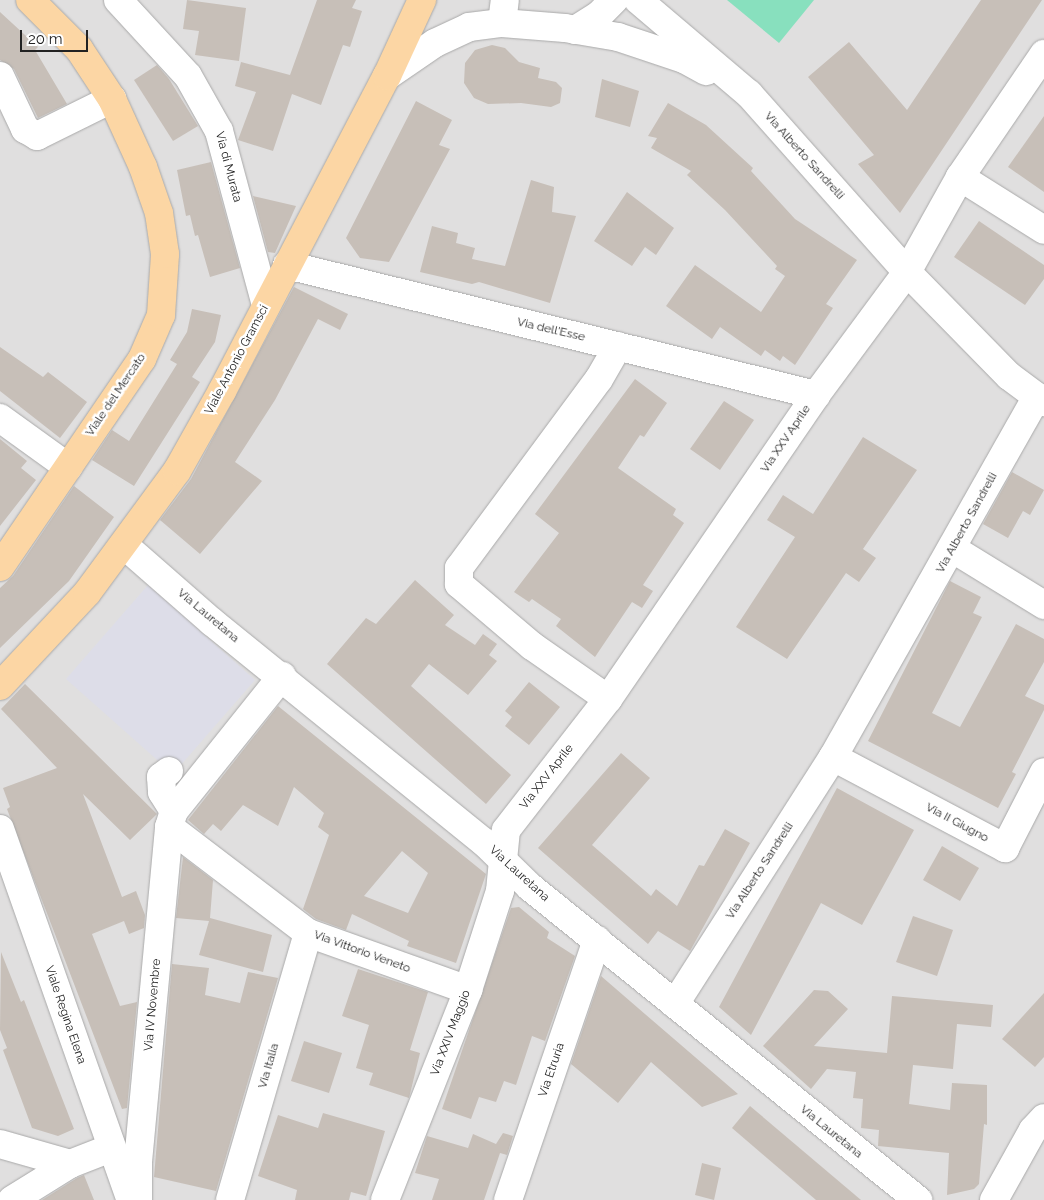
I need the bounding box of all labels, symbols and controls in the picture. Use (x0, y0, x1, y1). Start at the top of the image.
scale bar (22, 20, 90, 52)
text: 20 m (28, 30, 63, 48)
street label: Via Alberto Sandrelli (761, 109, 847, 203)
street label: Via di Murata (212, 130, 244, 204)
street label: Viale Antonio Gramsci (202, 303, 272, 417)
street label: Via dell'Esse (516, 315, 586, 345)
street label: Viale del Mercato (83, 351, 149, 439)
street label: Via XXV Aprile (758, 402, 814, 476)
street label: Via Alberto Sandrelli (933, 470, 1001, 576)
street label: Via Lauretana (174, 586, 242, 646)
street label: Via XXV Aprile (517, 741, 577, 813)
street label: Via II Giugno (923, 800, 991, 846)
street label: Via Alberto Sandrelli (723, 820, 797, 922)
street label: Via Lauretana (486, 843, 552, 905)
street label: Via Vittorio Veneto (311, 928, 413, 976)
street label: Via IV Novembre (142, 958, 164, 1052)
street label: Viale Regina Elena (41, 964, 89, 1066)
street label: Via XXIV Maggio (428, 988, 474, 1078)
street label: Via Etruria (536, 1041, 568, 1099)
street label: Via Italia (256, 1042, 282, 1090)
street label: Via Lauretana (797, 1102, 865, 1162)

